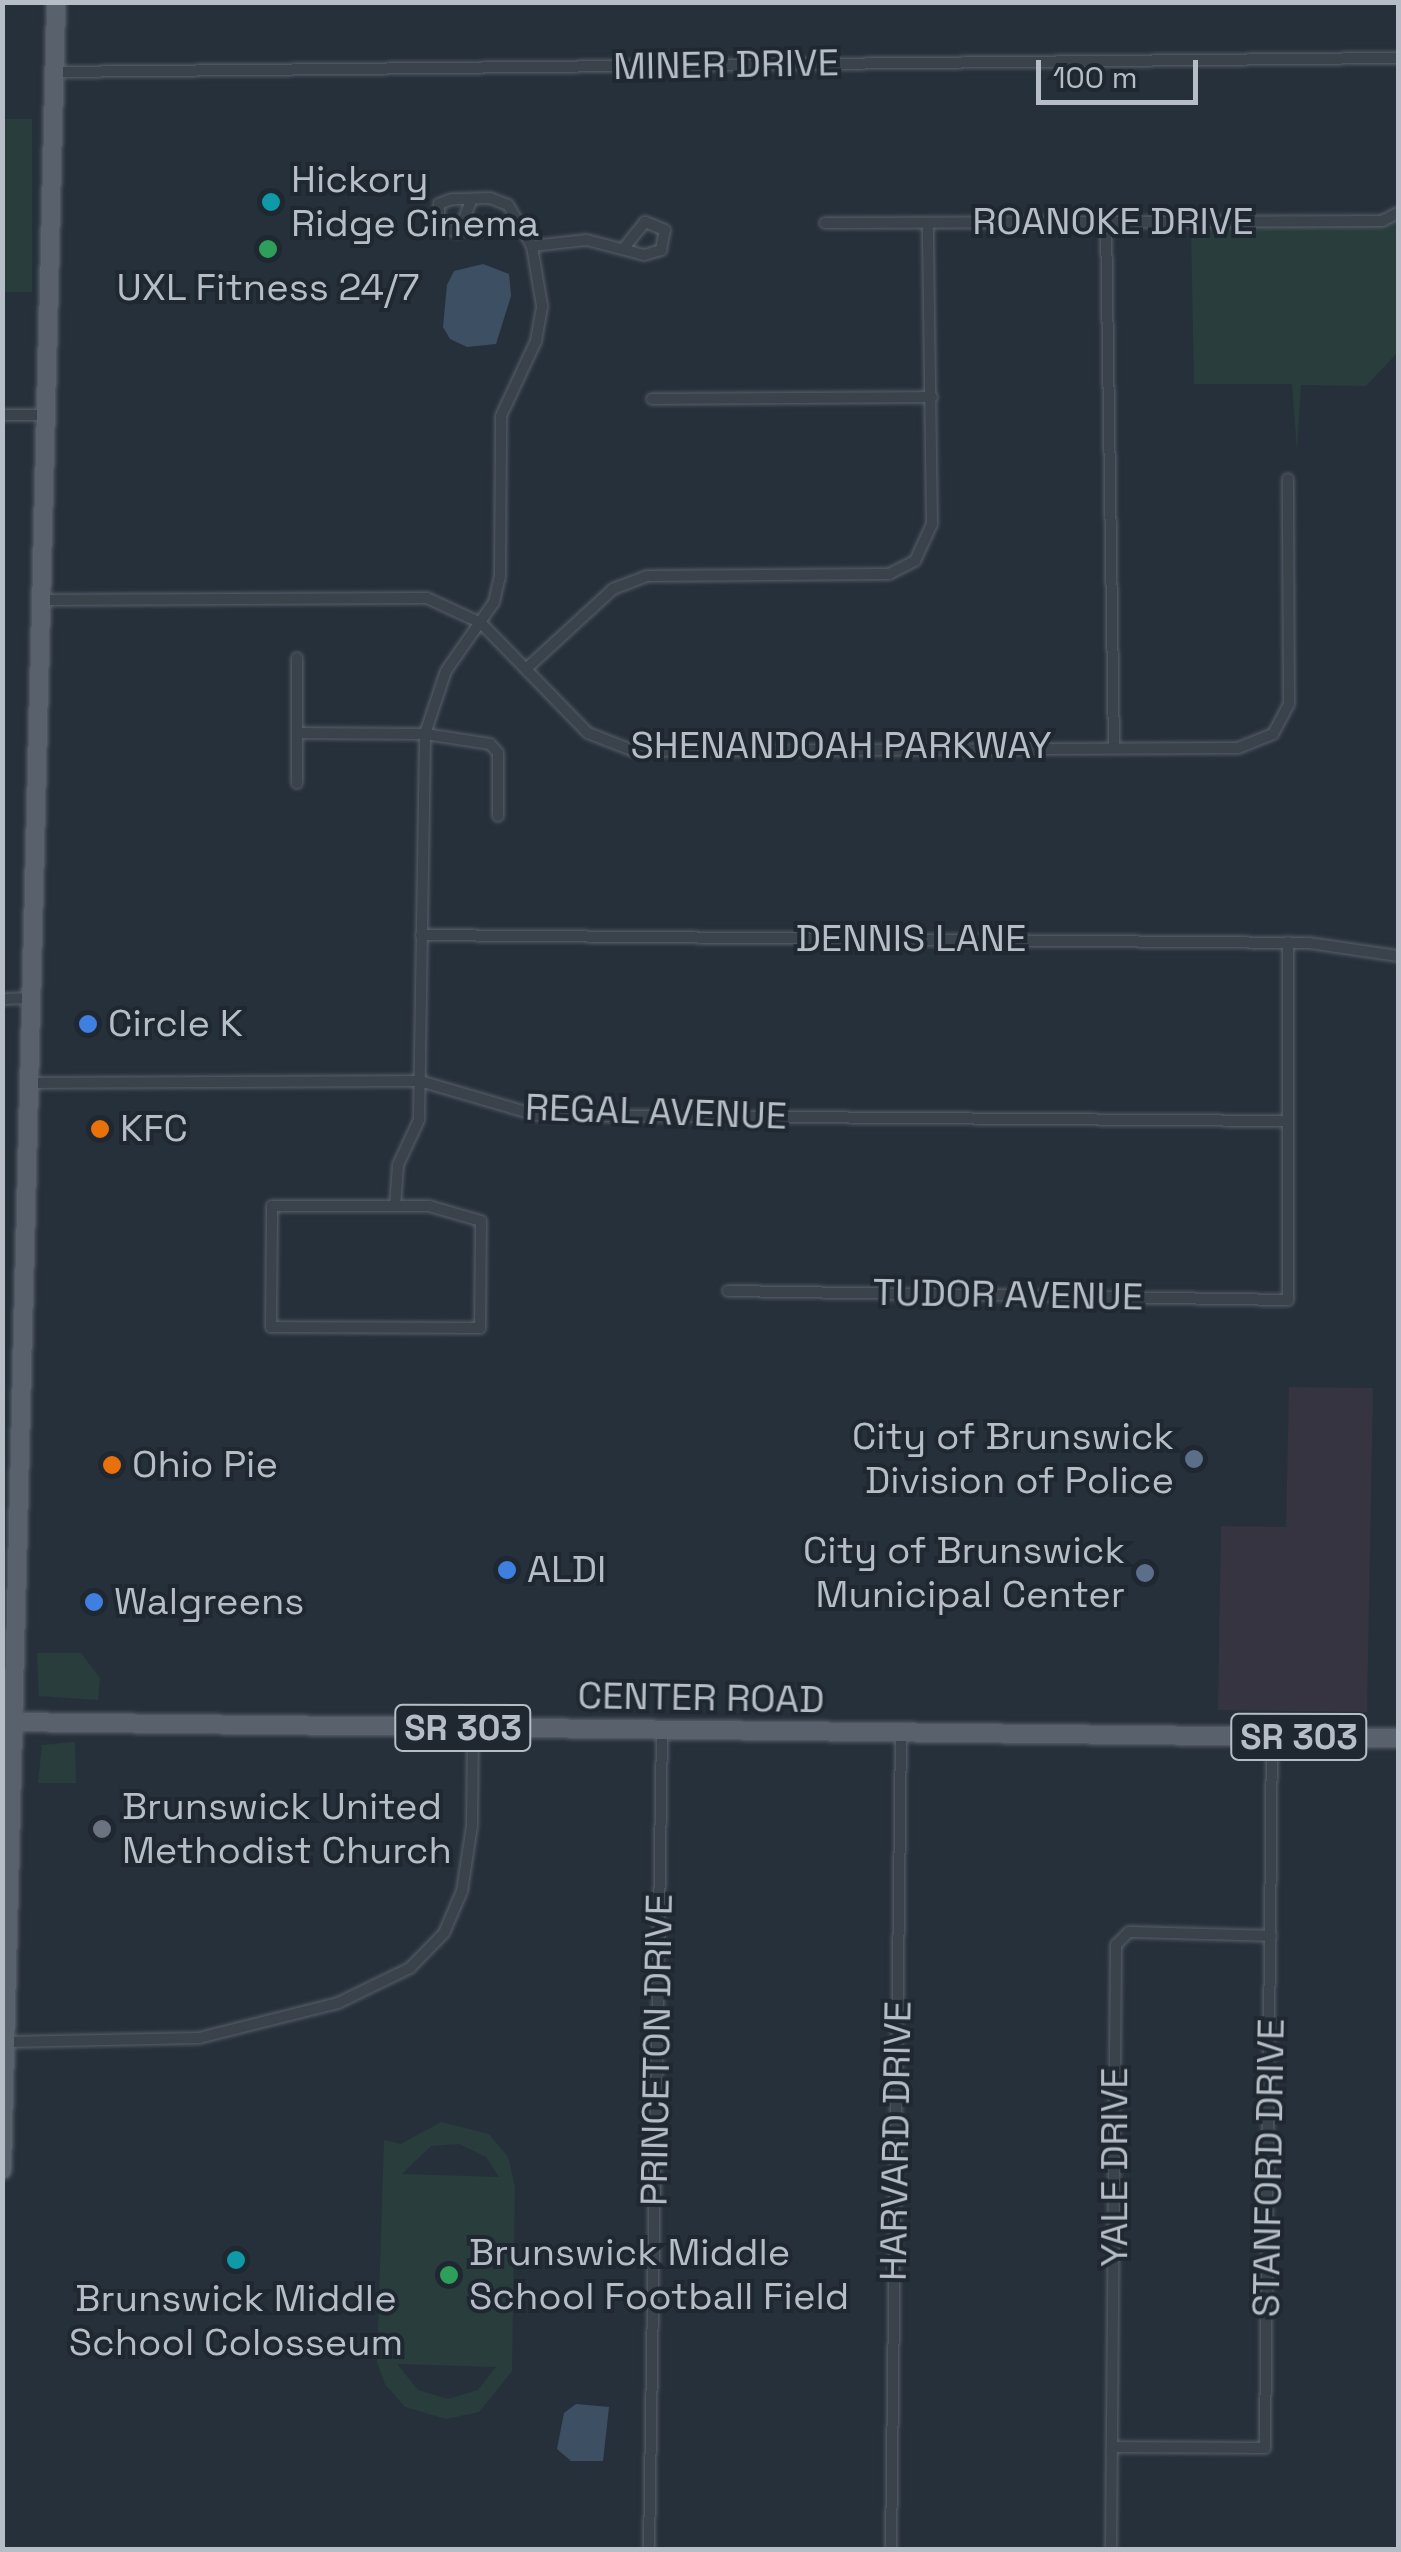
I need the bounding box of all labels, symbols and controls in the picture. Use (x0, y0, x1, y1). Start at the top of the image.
street label: MINER DRIVE (613, 40, 839, 90)
scale bar (1041, 40, 1204, 102)
text: 100 m (1053, 58, 1138, 97)
place label: Hickory Ridge Cinema (291, 157, 539, 246)
marker: Hickory Ridge Cinema (260, 191, 282, 213)
street label: ROANOKE DRIVE (972, 199, 1254, 245)
marker: UXL Fitness 24/7 (257, 238, 279, 260)
place label: UXL Fitness 24/7 (116, 265, 420, 311)
street label: SHENANDOAH PARKWAY (630, 723, 1052, 769)
street label: DENNIS LANE (796, 916, 1026, 962)
place label: Circle K (108, 1001, 243, 1047)
marker: Circle K (77, 1013, 99, 1035)
street label: REGAL AVENUE (523, 1085, 789, 1139)
place label: KFC (120, 1106, 188, 1152)
marker: KFC (89, 1118, 111, 1140)
street label: TUDOR AVENUE (872, 1270, 1144, 1320)
place label: City of Brunswick Division of Police (852, 1414, 1174, 1504)
place label: Ohio Pie (132, 1442, 278, 1488)
marker: City of Brunswick Division of Police (1183, 1448, 1205, 1470)
marker: Ohio Pie (101, 1454, 123, 1476)
place label: City of Brunswick Municipal Center (803, 1528, 1125, 1618)
place label: ALDI (527, 1547, 606, 1593)
marker: ALDI (496, 1559, 518, 1581)
marker: City of Brunswick Municipal Center (1134, 1562, 1156, 1584)
place label: Walgreens (114, 1579, 304, 1625)
marker: Walgreens (83, 1591, 105, 1613)
street label: CENTER ROAD (577, 1673, 825, 1723)
road number: SR 303 (393, 1698, 533, 1758)
road number: SR 303 (1229, 1707, 1369, 1767)
place label: Brunswick United Methodist Church (122, 1784, 452, 1874)
marker: Brunswick United Methodist Church (91, 1818, 113, 1840)
street label: PRINCETON DRIVE (631, 1894, 683, 2206)
street label: HARVARD DRIVE (871, 2001, 921, 2281)
street label: STANFORD DRIVE (1244, 2018, 1294, 2318)
street label: YALE DRIVE (1092, 2067, 1138, 2267)
place label: Brunswick Middle School Football Field (469, 2230, 849, 2320)
marker: Brunswick Middle School Colosseum (225, 2249, 247, 2271)
marker: Brunswick Middle School Football Field (438, 2264, 460, 2286)
place label: Brunswick Middle School Colosseum (69, 2276, 403, 2366)

